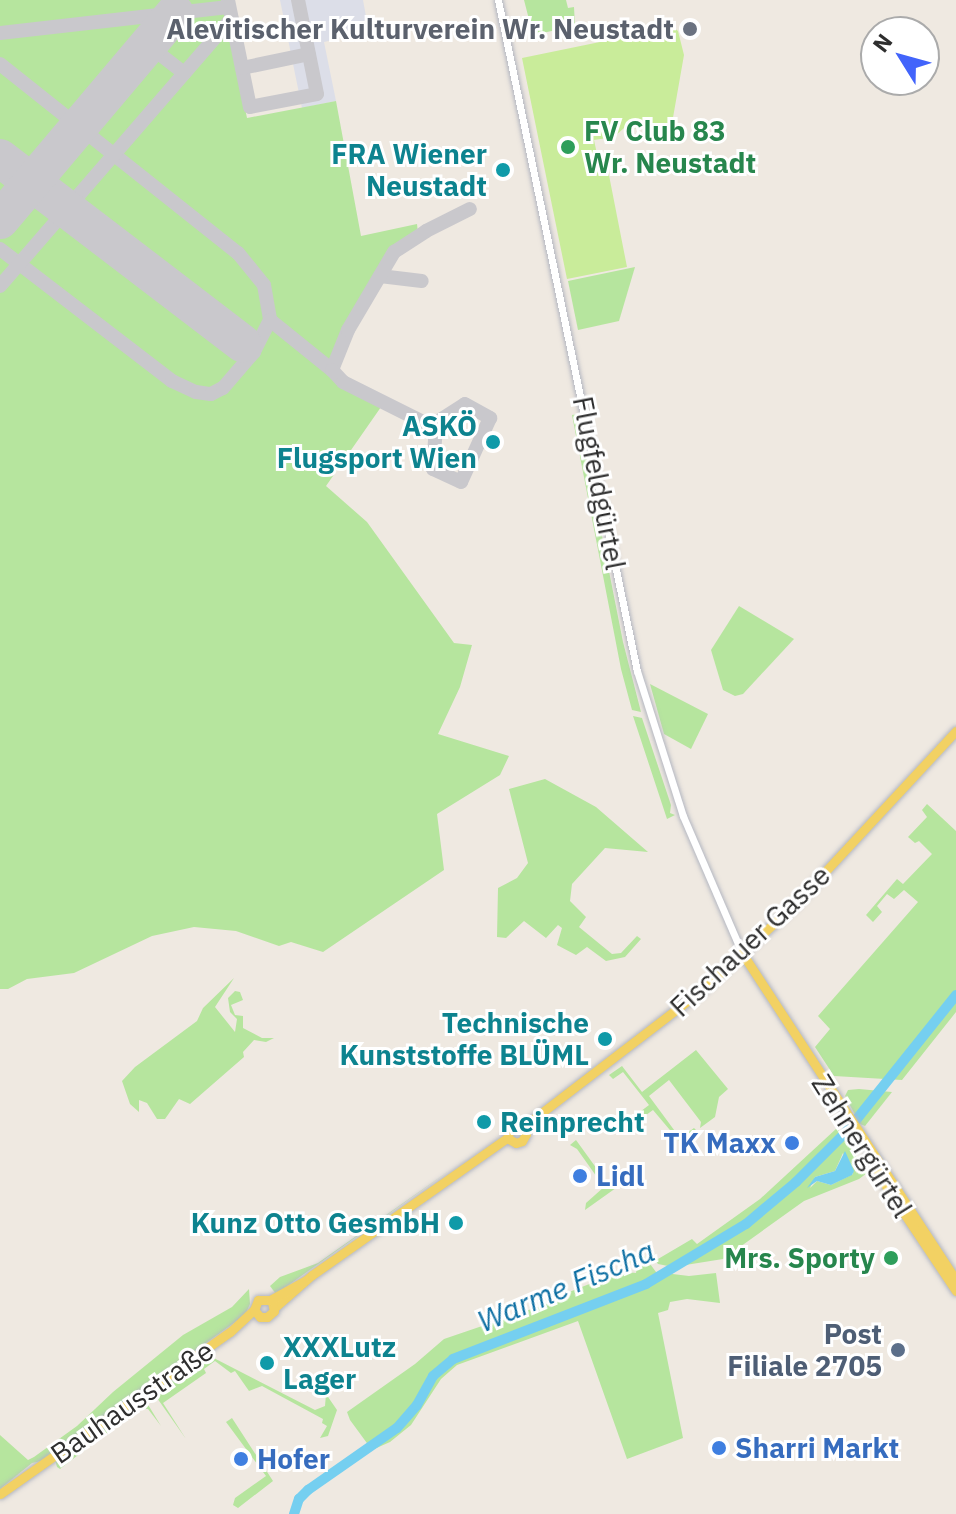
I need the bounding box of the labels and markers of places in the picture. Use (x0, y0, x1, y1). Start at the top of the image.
place label: Alevitischer Kulturverein Wr. Neustadt (166, 12, 674, 46)
marker: Alevitischer Kulturverein Wr. Neustadt (681, 20, 699, 38)
place label: FV Club 83 Wr. Neustadt (584, 114, 756, 180)
place label: FRA Wiener Neustadt (331, 137, 487, 203)
marker: FV Club 83 Wr. Neustadt (559, 138, 577, 156)
marker: FRA Wiener Neustadt (494, 161, 512, 179)
place label: ASKÖ Flugsport Wien (277, 409, 477, 475)
marker: ASKÖ Flugsport Wien (484, 433, 502, 451)
place label: Technische Kunststoffe BLÜML (340, 1006, 589, 1072)
marker: Technische Kunststoffe BLÜML (596, 1030, 614, 1048)
place label: Reinprecht (500, 1105, 645, 1139)
marker: Reinprecht (475, 1113, 493, 1131)
place label: TK Maxx (663, 1126, 776, 1160)
marker: TK Maxx (783, 1134, 801, 1152)
place label: Lidl (596, 1159, 644, 1193)
marker: Lidl (571, 1167, 589, 1185)
place label: Kunz Otto GesmbH (191, 1206, 440, 1240)
marker: Kunz Otto GesmbH (447, 1214, 465, 1232)
place label: Mrs. Sporty (724, 1241, 875, 1275)
marker: Mrs. Sporty (882, 1249, 900, 1267)
place label: Post Filiale 2705 (727, 1317, 882, 1383)
place label: XXXLutz Lager (283, 1330, 396, 1396)
marker: Post Filiale 2705 (889, 1341, 907, 1359)
marker: XXXLutz Lager (258, 1354, 276, 1372)
place label: Sharri Markt (735, 1431, 899, 1465)
marker: Sharri Markt (710, 1439, 728, 1457)
place label: Hofer (257, 1442, 330, 1476)
marker: Hofer (232, 1450, 250, 1468)

